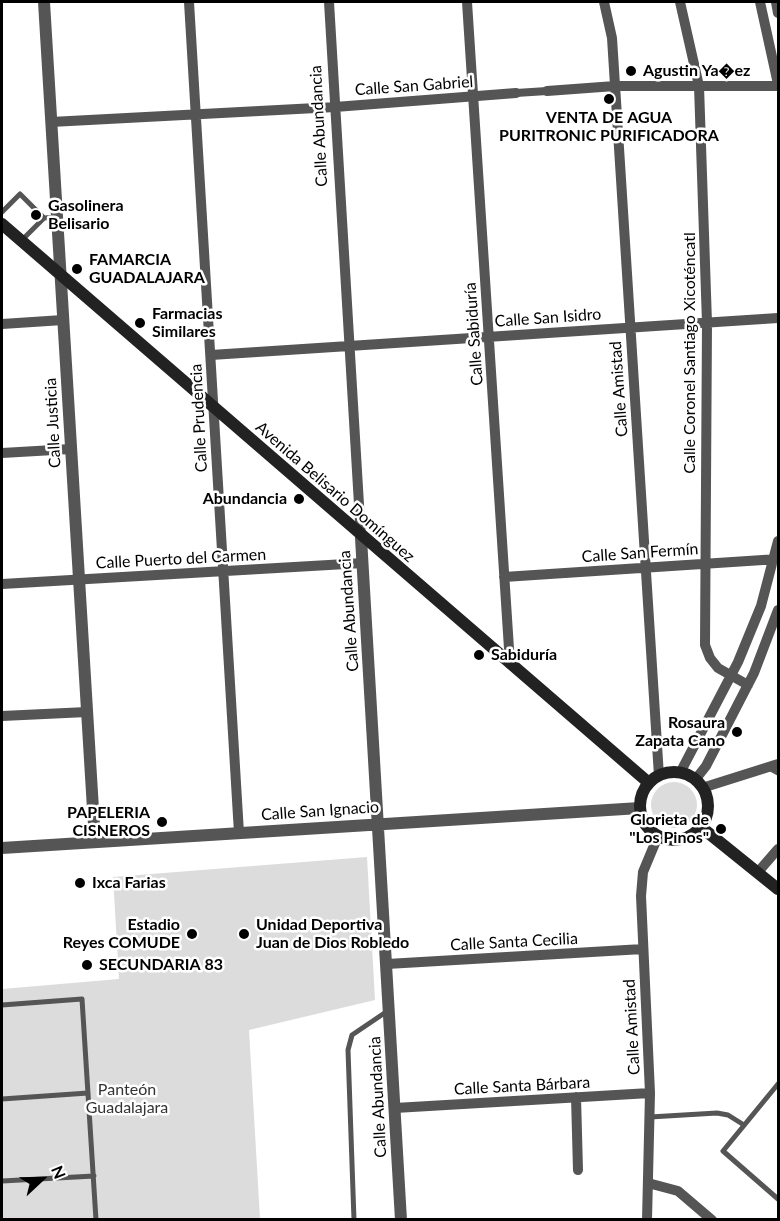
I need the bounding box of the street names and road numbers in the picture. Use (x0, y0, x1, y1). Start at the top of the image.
street label: Calle Abundancia (306, 65, 332, 187)
street label: Calle San Gabriel (354, 72, 474, 100)
street label: Calle Coronel Santiago Xicoténcatl (680, 232, 700, 474)
street label: Calle Sabiduría (461, 282, 487, 386)
street label: Calle San Isidro (494, 305, 602, 331)
street label: Calle Amistad (606, 340, 632, 438)
street label: Calle Prudencia (187, 363, 211, 473)
street label: Calle Justicia (41, 377, 65, 469)
street label: Avenida Belisario Domínguez (252, 418, 418, 566)
street label: Calle San Fermín (581, 539, 699, 567)
street label: Calle Puerto del Carmen (95, 545, 267, 573)
street label: Calle Abundancia (335, 550, 363, 672)
street label: Calle San Ignacio (260, 797, 380, 825)
street label: Calle Santa Cecilia (450, 929, 578, 955)
street label: Calle Amistad (620, 979, 644, 1075)
street label: Calle Abundancia (365, 1036, 391, 1158)
street label: Calle Santa Bárbara (453, 1073, 591, 1099)

